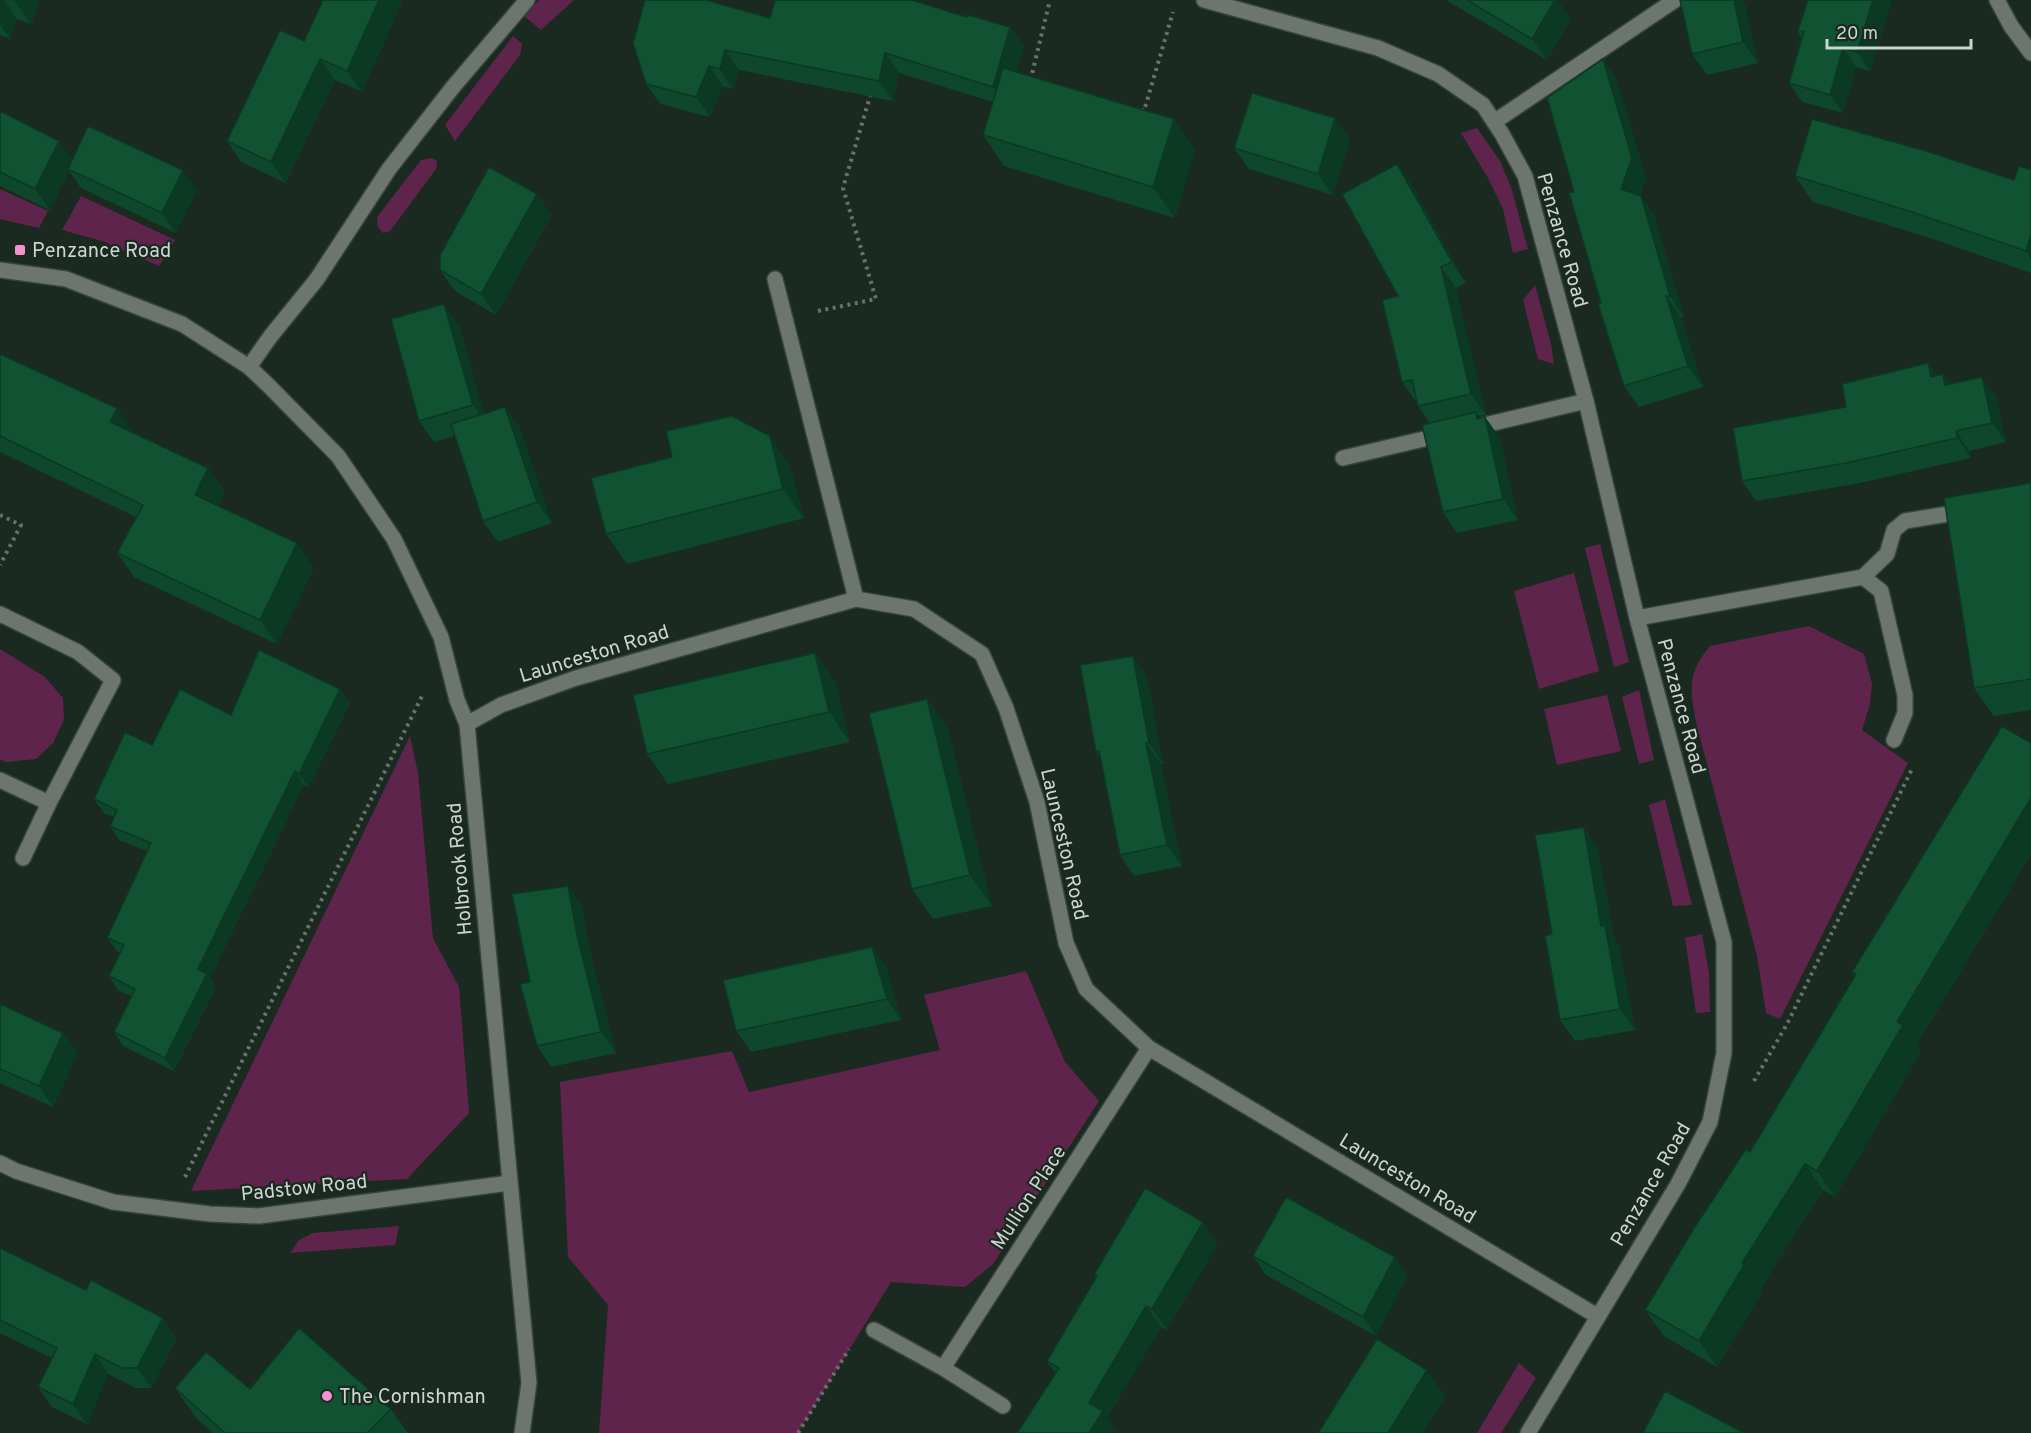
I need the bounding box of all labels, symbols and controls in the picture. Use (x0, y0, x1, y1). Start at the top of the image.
scale bar (1827, 12, 1971, 50)
text: 20 m (1836, 23, 1878, 46)
street label: Penzance Road (1529, 170, 1593, 311)
place label: Penzance Road (32, 239, 171, 265)
marker: Penzance Road (13, 243, 27, 257)
street label: Launceston Road (517, 620, 673, 690)
street label: Penzance Road (1649, 636, 1711, 777)
street label: Launceston Road (1033, 766, 1093, 923)
street label: Holbrook Road (442, 801, 480, 936)
street label: Penzance Road (1606, 1118, 1698, 1252)
street label: Launceston Road (1334, 1129, 1480, 1231)
street label: Mullion Place (986, 1141, 1073, 1255)
street label: Padstow Road (240, 1169, 369, 1209)
place label: The Cornishman (339, 1385, 486, 1411)
marker: The Cornishman (320, 1389, 334, 1403)

